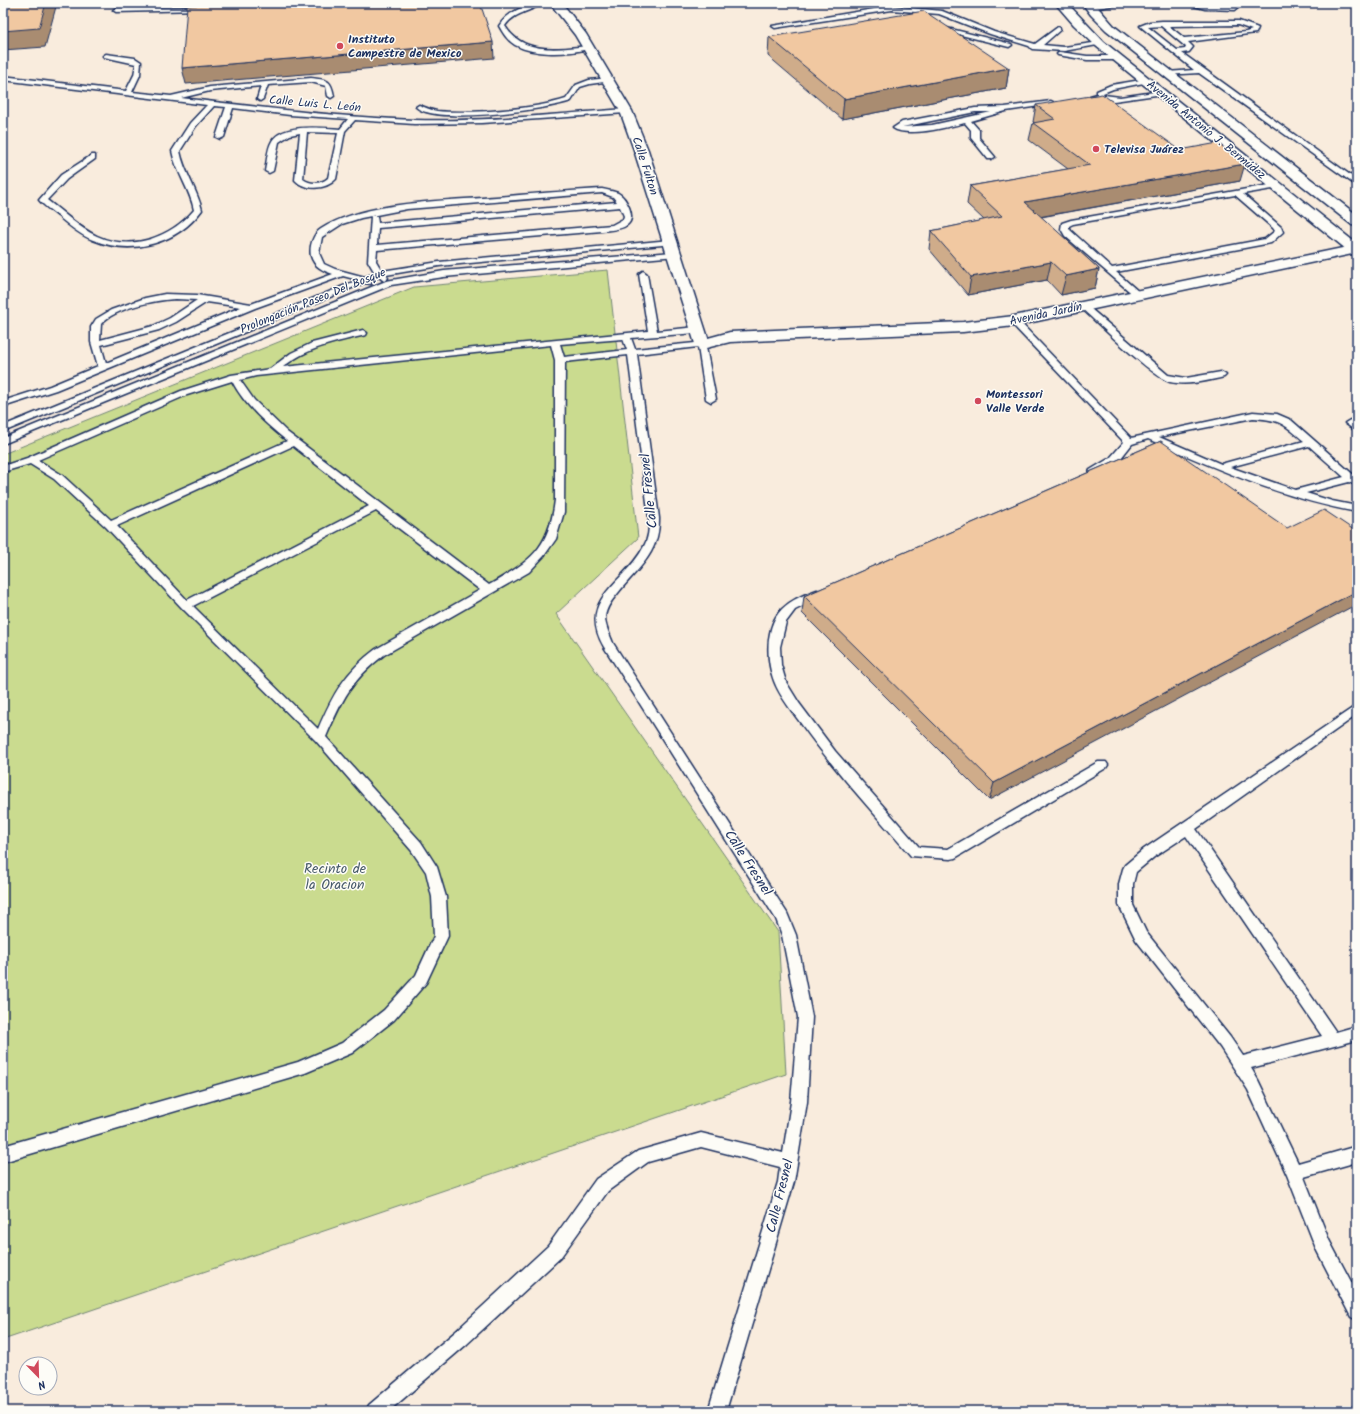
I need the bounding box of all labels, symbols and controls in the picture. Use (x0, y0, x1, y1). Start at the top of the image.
place label: Instituto Campestre de Mexico (348, 30, 462, 63)
marker: Instituto Campestre de Mexico (335, 41, 345, 51)
street label: Avenida Antonio J. Bermúdez (1142, 76, 1270, 184)
street label: Calle Luis L. León (268, 91, 362, 117)
street label: Calle Fulton (627, 134, 663, 198)
place label: Televisa Juárez (1104, 140, 1184, 159)
marker: Televisa Juárez (1091, 144, 1101, 154)
street label: Prolongación Paseo Del Bosque (237, 263, 389, 339)
street label: Avenida Jardín (1008, 297, 1084, 331)
place label: Montessori Valle Verde (986, 385, 1044, 418)
marker: Montessori Valle Verde (973, 396, 983, 406)
street label: Calle Fresnel (634, 452, 664, 530)
street label: Calle Fresnel (718, 825, 778, 901)
park label: Recinto de la Oracion (304, 858, 367, 896)
street label: Calle Fresnel (760, 1156, 800, 1235)
north arrow (18, 1356, 58, 1396)
text: N (35, 1375, 48, 1394)

